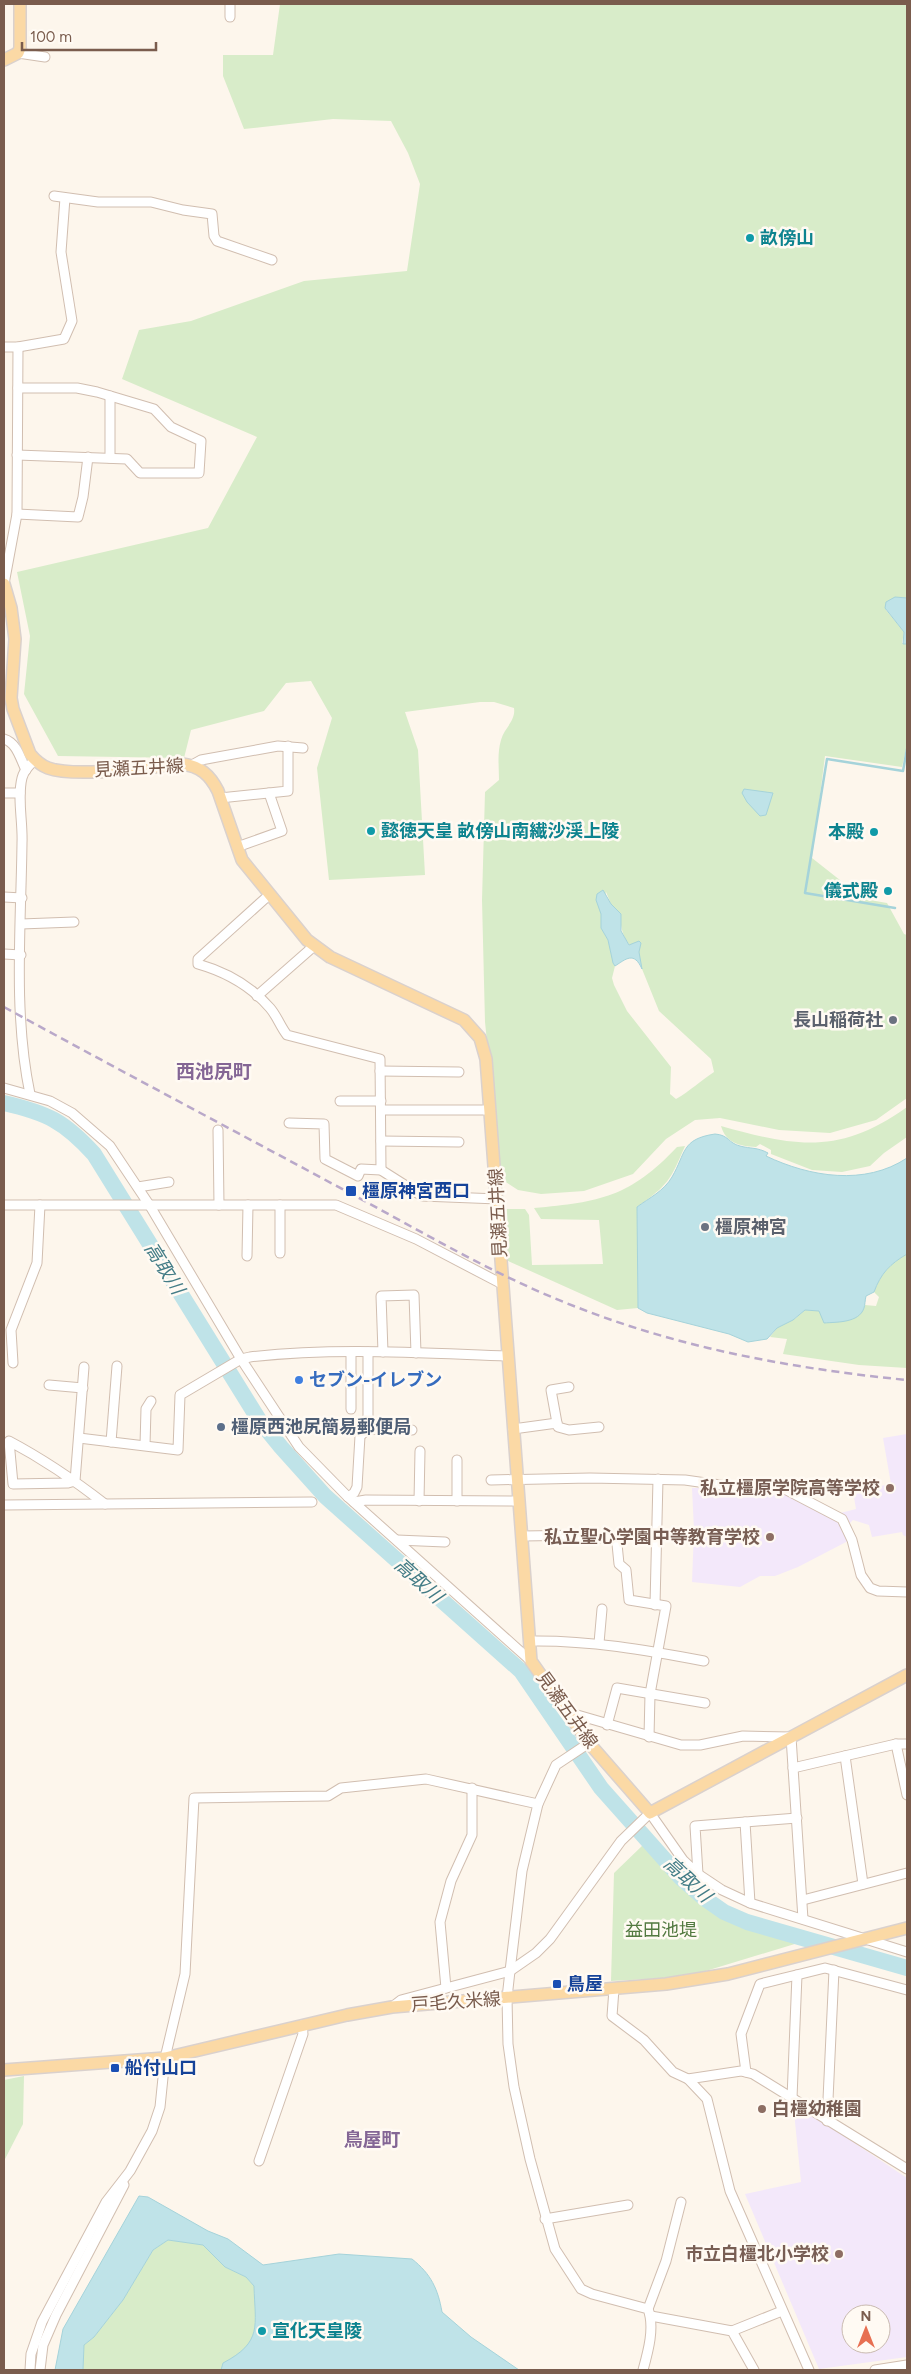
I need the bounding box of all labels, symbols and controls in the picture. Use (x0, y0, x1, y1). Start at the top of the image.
scale bar (22, 20, 156, 52)
text: 100 m (30, 28, 72, 46)
place label: 畝傍山 (760, 227, 814, 249)
marker: 畝傍山 (744, 232, 756, 244)
street label: 見瀬五井線 (93, 755, 185, 781)
place label: 懿徳天皇 畝傍山南繊沙渓上陵 (381, 820, 619, 842)
place label: 本殿 (828, 821, 864, 843)
marker: 懿徳天皇 畝傍山南繊沙渓上陵 (365, 825, 377, 837)
marker: 本殿 (868, 826, 880, 838)
place label: 儀式殿 (824, 880, 878, 902)
marker: 儀式殿 (882, 885, 894, 897)
place label: 長山稲荷社 (793, 1009, 883, 1031)
marker: 長山稲荷社 (887, 1014, 899, 1026)
district label: 西池尻町 (176, 1060, 252, 1083)
street label: 見瀬五井線 (485, 1167, 511, 1259)
place label: 橿原神宮西口 (362, 1180, 470, 1202)
marker: 橿原神宮西口 (344, 1184, 358, 1198)
place label: 橿原神宮 (715, 1216, 787, 1238)
marker: 橿原神宮 (699, 1221, 711, 1233)
water label: 高取川 (140, 1238, 190, 1300)
place label: セブン-イレブン (309, 1369, 442, 1391)
marker: セブン-イレブン (293, 1374, 305, 1386)
place label: 橿原西池尻簡易郵便局 (231, 1416, 411, 1438)
marker: 橿原西池尻簡易郵便局 (215, 1421, 227, 1433)
place label: 私立橿原学院高等学校 (700, 1477, 880, 1499)
marker: 私立橿原学院高等学校 (884, 1482, 896, 1494)
place label: 私立聖心学園中等教育学校 (544, 1526, 760, 1548)
marker: 私立聖心学園中等教育学校 (764, 1531, 776, 1543)
water label: 高取川 (390, 1553, 449, 1609)
street label: 見瀬五井線 (532, 1667, 602, 1753)
water label: 高取川 (659, 1852, 718, 1909)
park label: 益田池堤 (625, 1919, 697, 1941)
place label: 鳥屋 (567, 1973, 603, 1995)
marker: 鳥屋 (551, 1978, 563, 1990)
street label: 戸毛久米線 (410, 1988, 502, 2016)
place label: 船付山口 (125, 2057, 197, 2079)
marker: 船付山口 (109, 2062, 121, 2074)
place label: 白橿幼稚園 (772, 2098, 862, 2120)
marker: 白橿幼稚園 (756, 2103, 768, 2115)
district label: 鳥屋町 (343, 2128, 401, 2151)
place label: 市立白橿北小学校 (685, 2243, 829, 2265)
marker: 市立白橿北小学校 (833, 2248, 845, 2260)
north arrow (841, 2304, 891, 2354)
text: N (861, 2308, 871, 2325)
place label: 宣化天皇陵 (272, 2320, 362, 2342)
marker: 宣化天皇陵 (256, 2325, 268, 2337)

